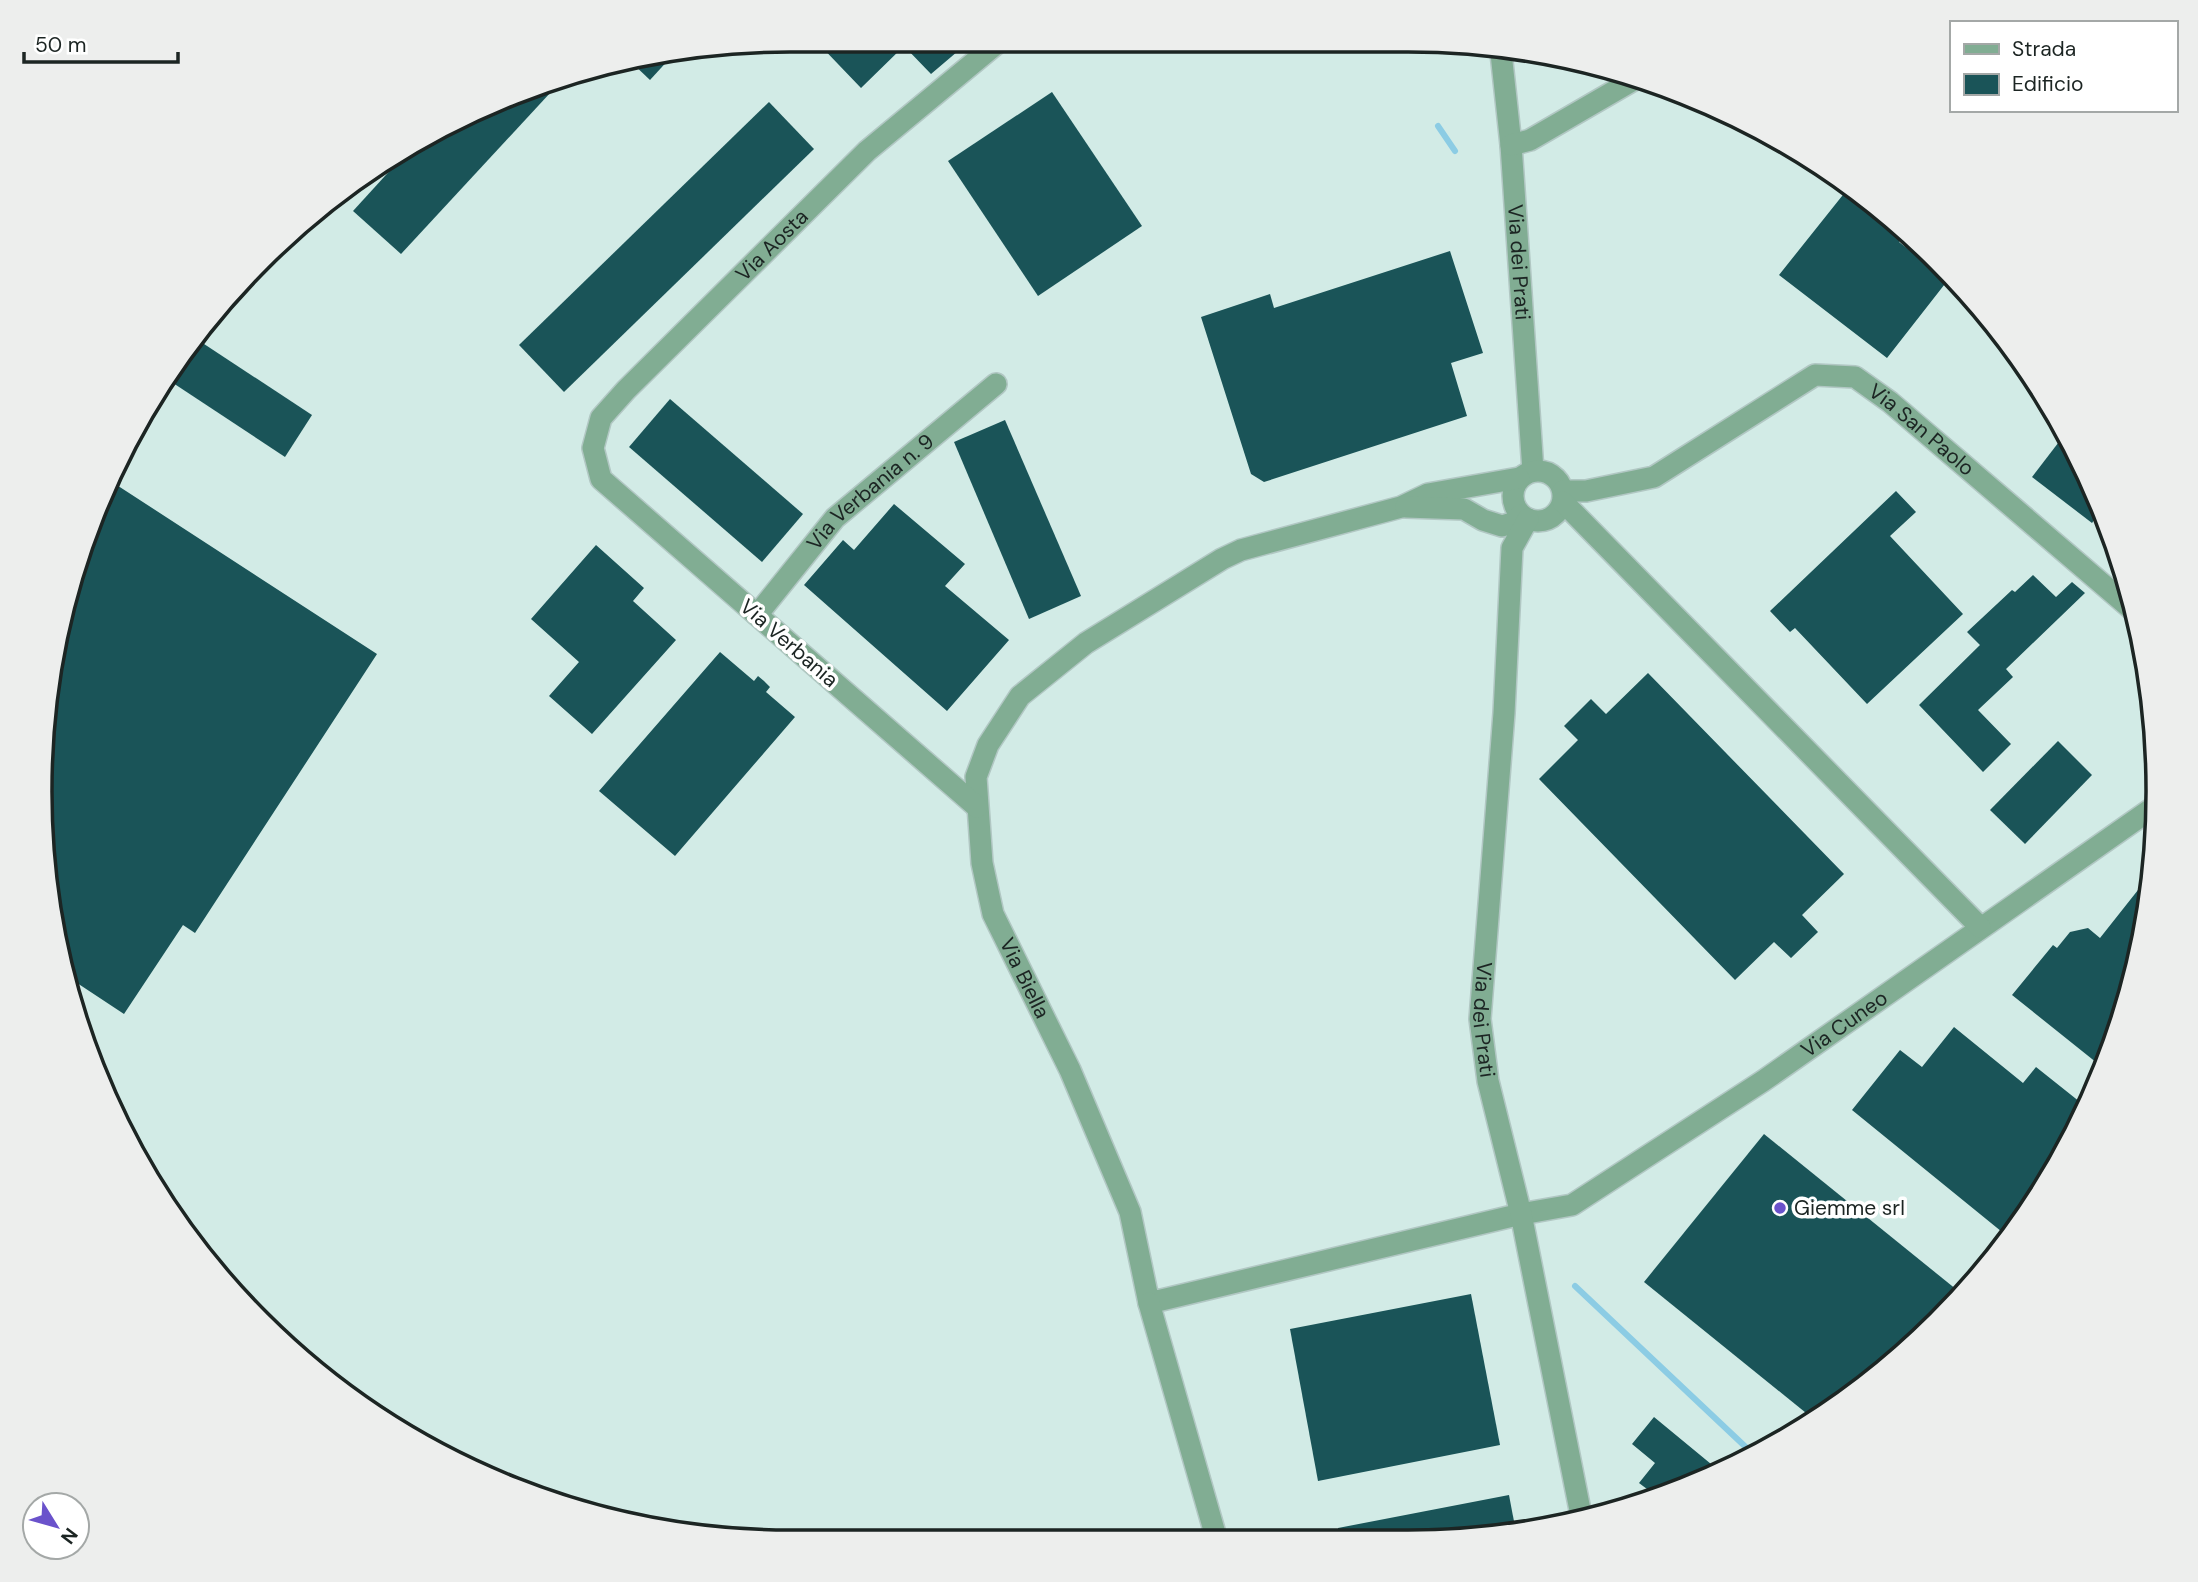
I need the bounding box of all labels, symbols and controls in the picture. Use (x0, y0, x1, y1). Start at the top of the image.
scale bar (24, 21, 178, 65)
legend (1950, 21, 2177, 112)
text: 50 m (35, 31, 86, 59)
text: Strada (2012, 35, 2076, 63)
text: Edificio (2012, 70, 2083, 98)
street label: Via Aosta (729, 203, 814, 288)
street label: Via dei Prati (1501, 203, 1537, 321)
street label: Via San Paolo (1863, 377, 1980, 482)
street label: Via Verbania n. 9 (801, 427, 940, 556)
street label: Via Verbania (734, 593, 844, 693)
street label: Via Biella (993, 933, 1056, 1023)
street label: Via dei Prati (1466, 961, 1501, 1079)
street label: Via Cuneo (1795, 984, 1893, 1064)
place label: Giemme srl (1794, 1194, 1905, 1222)
marker: Giemme srl (1772, 1200, 1788, 1216)
north arrow (21, 1491, 91, 1561)
text: N (55, 1523, 83, 1549)

